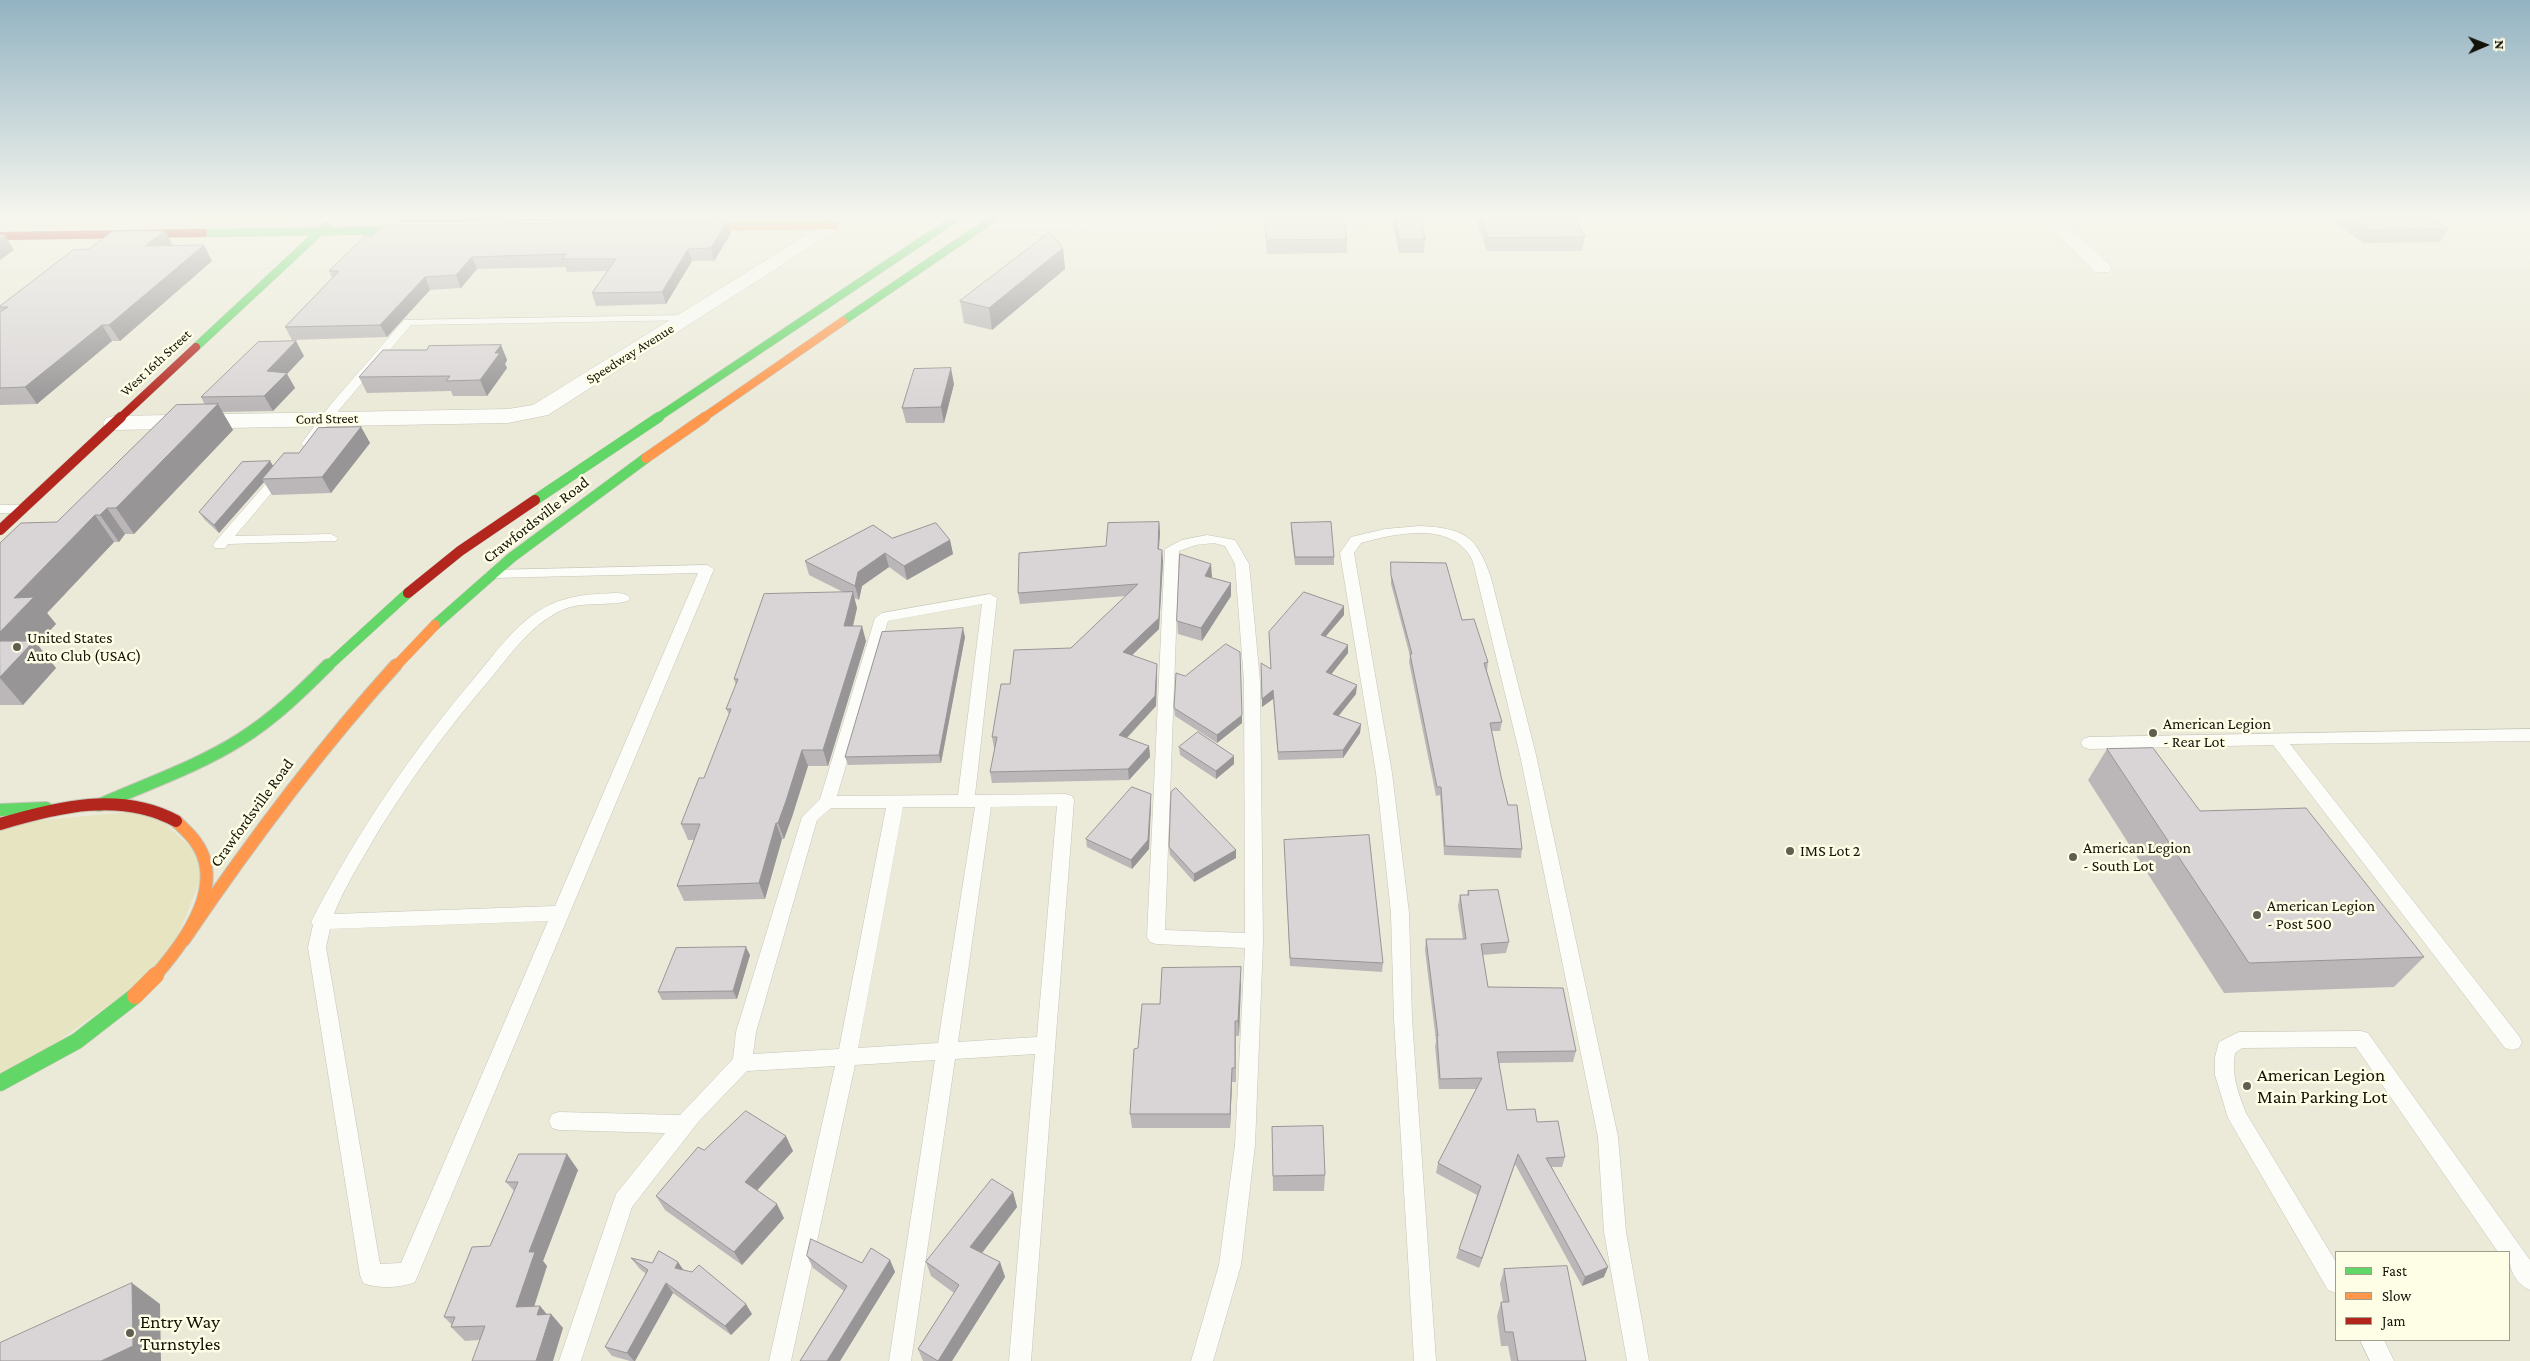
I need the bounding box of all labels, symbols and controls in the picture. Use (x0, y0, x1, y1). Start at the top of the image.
north arrow (2460, 20, 2510, 70)
text: N (2492, 40, 2508, 50)
street label: Speedway Avenue (583, 320, 677, 388)
street label: West 16th Street (117, 326, 195, 400)
street label: Cord Street (296, 410, 358, 428)
street label: Crawfordsville Road (479, 473, 593, 567)
place label: United States Auto Club (USAC) (27, 628, 141, 666)
marker: United States Auto Club (USAC) (11, 641, 23, 653)
place label: American Legion - Rear Lot (2163, 714, 2271, 752)
marker: American Legion - Rear Lot (2147, 727, 2159, 739)
street label: Crawfordsville Road (206, 755, 298, 871)
place label: American Legion - South Lot (2083, 838, 2191, 876)
place label: IMS Lot 2 (1800, 841, 1860, 861)
marker: IMS Lot 2 (1784, 845, 1796, 857)
marker: American Legion - South Lot (2067, 851, 2079, 863)
place label: American Legion - Post 500 (2267, 896, 2375, 934)
marker: American Legion - Post 500 (2251, 909, 2263, 921)
place label: American Legion Main Parking Lot (2257, 1064, 2387, 1108)
marker: American Legion Main Parking Lot (2241, 1080, 2253, 1092)
legend (2335, 1251, 2510, 1341)
text: Fast (2382, 1263, 2407, 1279)
text: Slow (2382, 1288, 2411, 1304)
place label: Entry Way Turnstyles (140, 1311, 220, 1355)
text: Jam (2382, 1313, 2405, 1329)
marker: Entry Way Turnstyles (124, 1327, 136, 1339)

